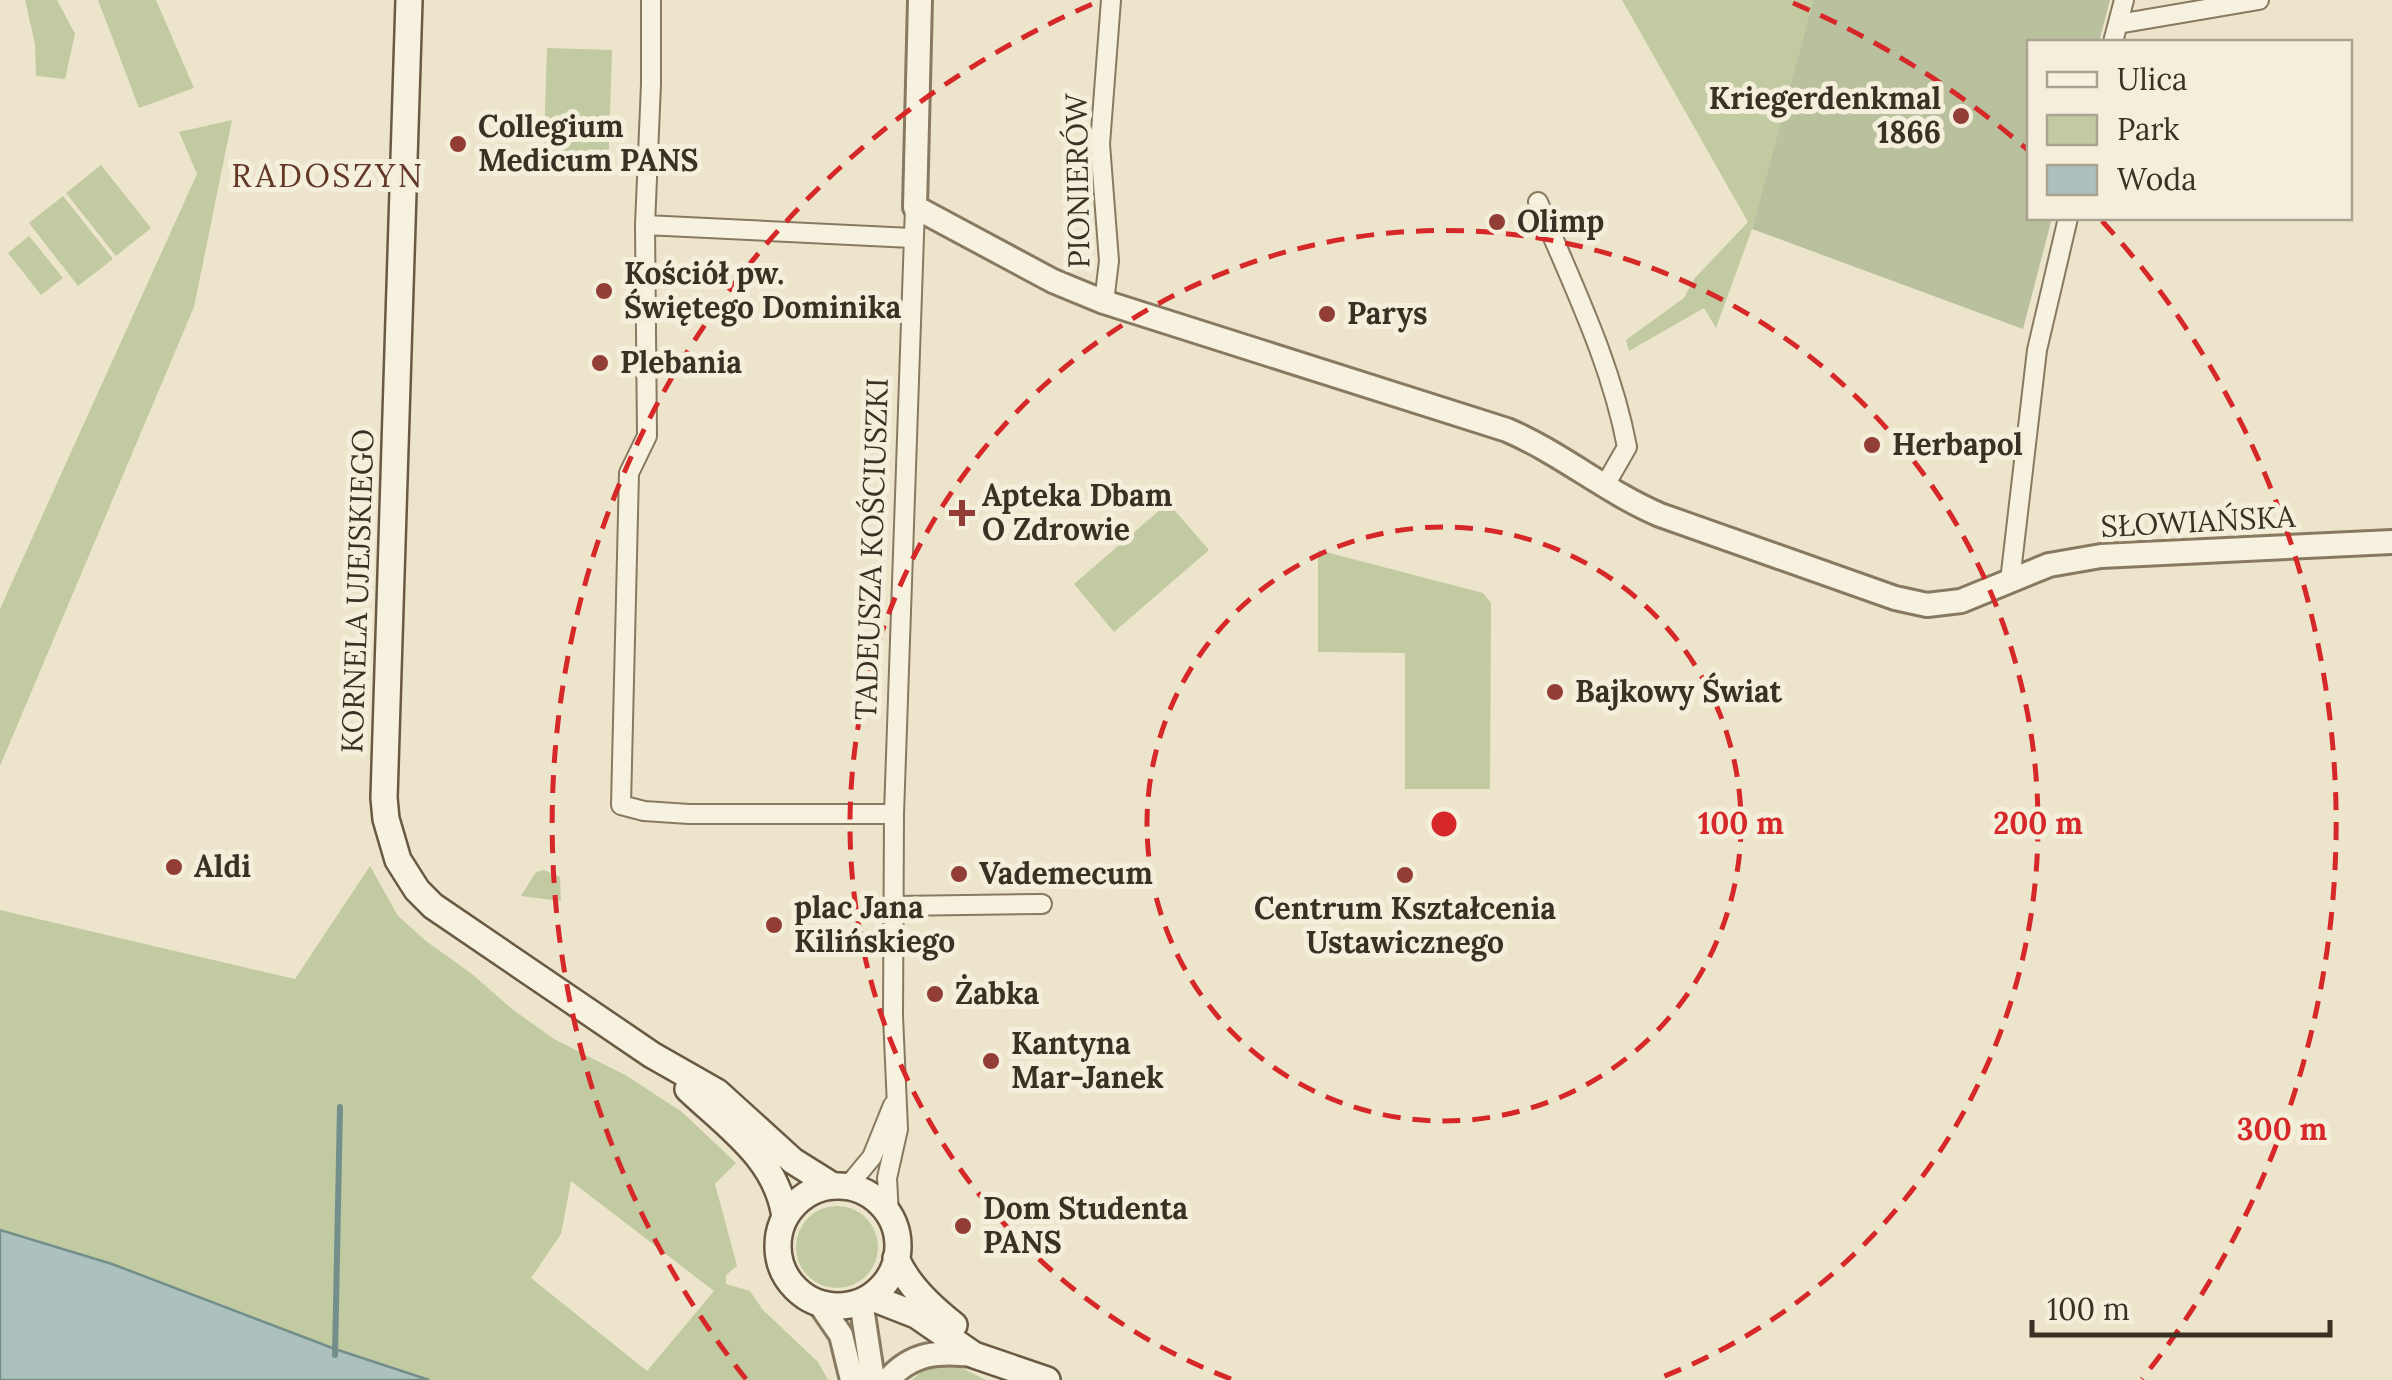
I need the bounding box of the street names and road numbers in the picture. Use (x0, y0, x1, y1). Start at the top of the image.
street label: PIONIERÓW (1056, 92, 1098, 269)
street label: TADEUSZA KOŚCIUSZKI (846, 377, 896, 721)
street label: KORNELA UJEJSKIEGO (332, 428, 382, 754)
street label: SŁOWIAŃSKA (2100, 497, 2297, 545)

